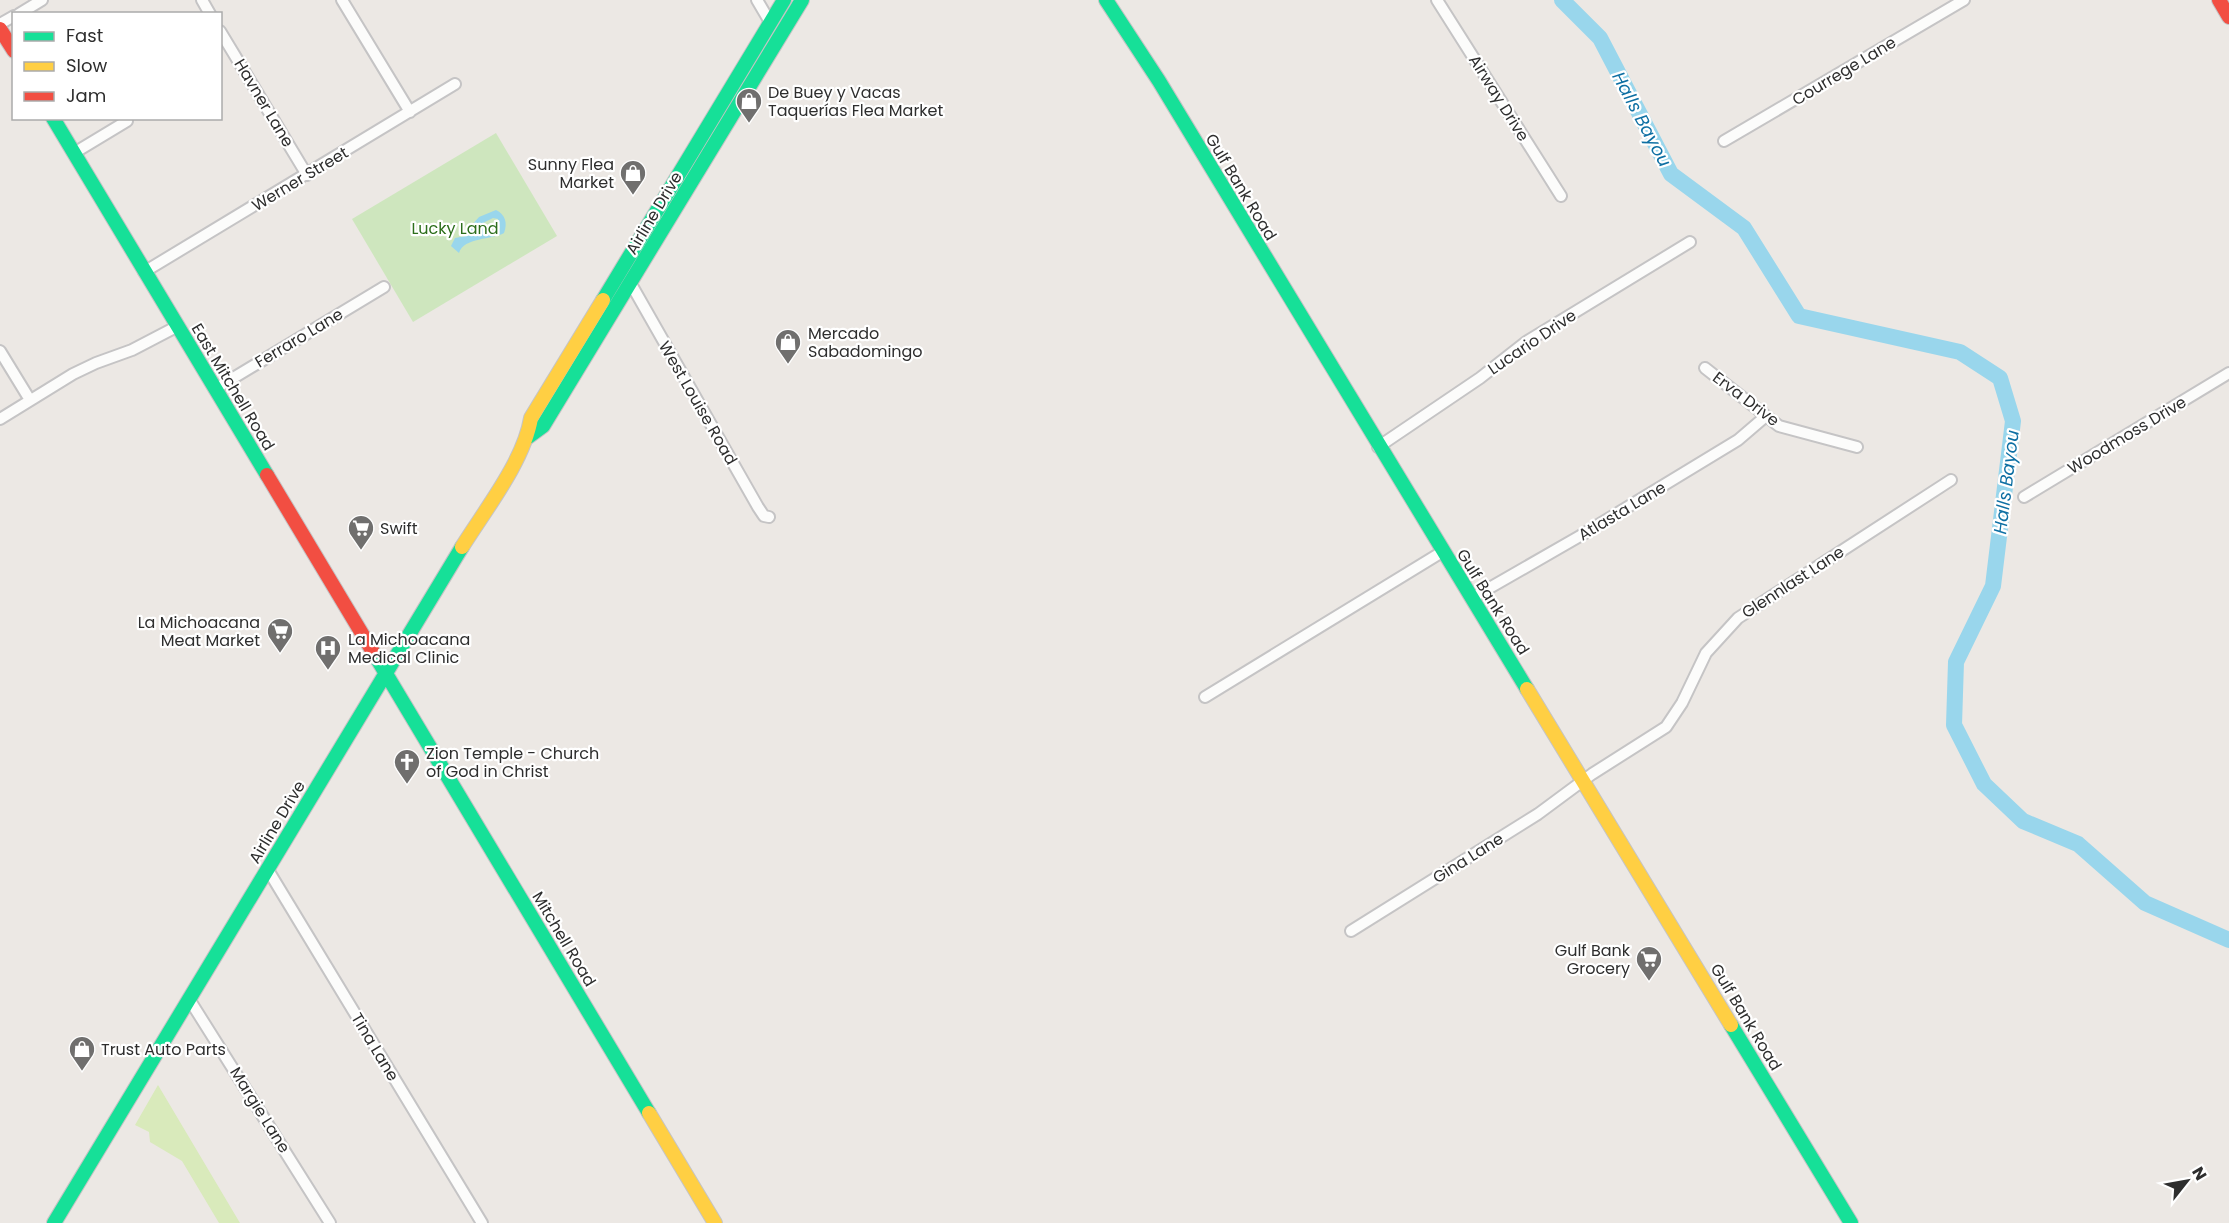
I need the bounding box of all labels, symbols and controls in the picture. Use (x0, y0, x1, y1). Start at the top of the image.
legend (12, 12, 222, 120)
text: Fast (66, 23, 103, 48)
street label: Courrege Lane (1788, 31, 1900, 111)
street label: Airway Drive (1463, 50, 1535, 146)
text: Slow (66, 53, 108, 78)
street label: Havner Lane (229, 55, 299, 151)
water label: Halls Bayou (1606, 67, 1678, 171)
place label: De Buey y Vacas Taquerías Flea Market (768, 81, 944, 122)
text: Jam (66, 83, 106, 108)
shop icon: De Buey y Vacas Taquerías Flea Market (734, 86, 764, 124)
street label: Gulf Bank Road (1200, 129, 1282, 245)
street label: Werner Street (247, 141, 353, 217)
place label: Sunny Flea Market (528, 153, 614, 194)
shop icon: Sunny Flea Market (618, 158, 648, 196)
street label: Airline Drive (620, 167, 688, 259)
park label: Lucky Land (411, 217, 499, 240)
street label: Ferraro Lane (251, 303, 347, 373)
street label: Lucario Drive (1483, 304, 1581, 380)
street label: East Mitchell Road (186, 319, 280, 455)
place label: Mercado Sabadomingo (808, 322, 923, 363)
shop icon: Mercado Sabadomingo (773, 327, 803, 365)
street label: West Louise Road (653, 337, 743, 469)
street label: Erva Drive (1708, 366, 1784, 432)
street label: Woodmoss Drive (2063, 390, 2191, 480)
water label: Halls Bayou (1987, 429, 2025, 535)
street label: Atlasta Lane (1574, 476, 1670, 546)
supermarket icon: Swift (346, 513, 376, 551)
place label: Swift (380, 517, 418, 540)
street label: Glennlast Lane (1737, 540, 1849, 624)
street label: Gulf Bank Road (1451, 545, 1535, 659)
place label: La Michoacana Meat Market (138, 611, 260, 652)
supermarket icon: La Michoacana Meat Market (265, 616, 295, 654)
place label: La Michoacana Medical Clinic (348, 628, 470, 669)
hospital icon: La Michoacana Medical Clinic (313, 633, 343, 671)
place label: Zion Temple - Church of God in Christ (426, 742, 599, 783)
church icon: Zion Temple - Church of God in Christ (392, 747, 422, 785)
street label: Airline Drive (243, 776, 311, 868)
street label: Gina Lane (1428, 827, 1508, 889)
street label: Mitchell Road (527, 887, 601, 991)
place label: Gulf Bank Grocery (1555, 939, 1631, 980)
supermarket icon: Gulf Bank Grocery (1634, 944, 1664, 982)
street label: Gulf Bank Road (1705, 959, 1787, 1075)
street label: Tina Lane (346, 1009, 404, 1085)
shop icon: Trust Auto Parts (67, 1034, 97, 1072)
place label: Trust Auto Parts (101, 1038, 226, 1061)
street label: Margie Lane (224, 1063, 296, 1157)
north arrow (2157, 1151, 2217, 1211)
text: N (2186, 1162, 2212, 1185)

